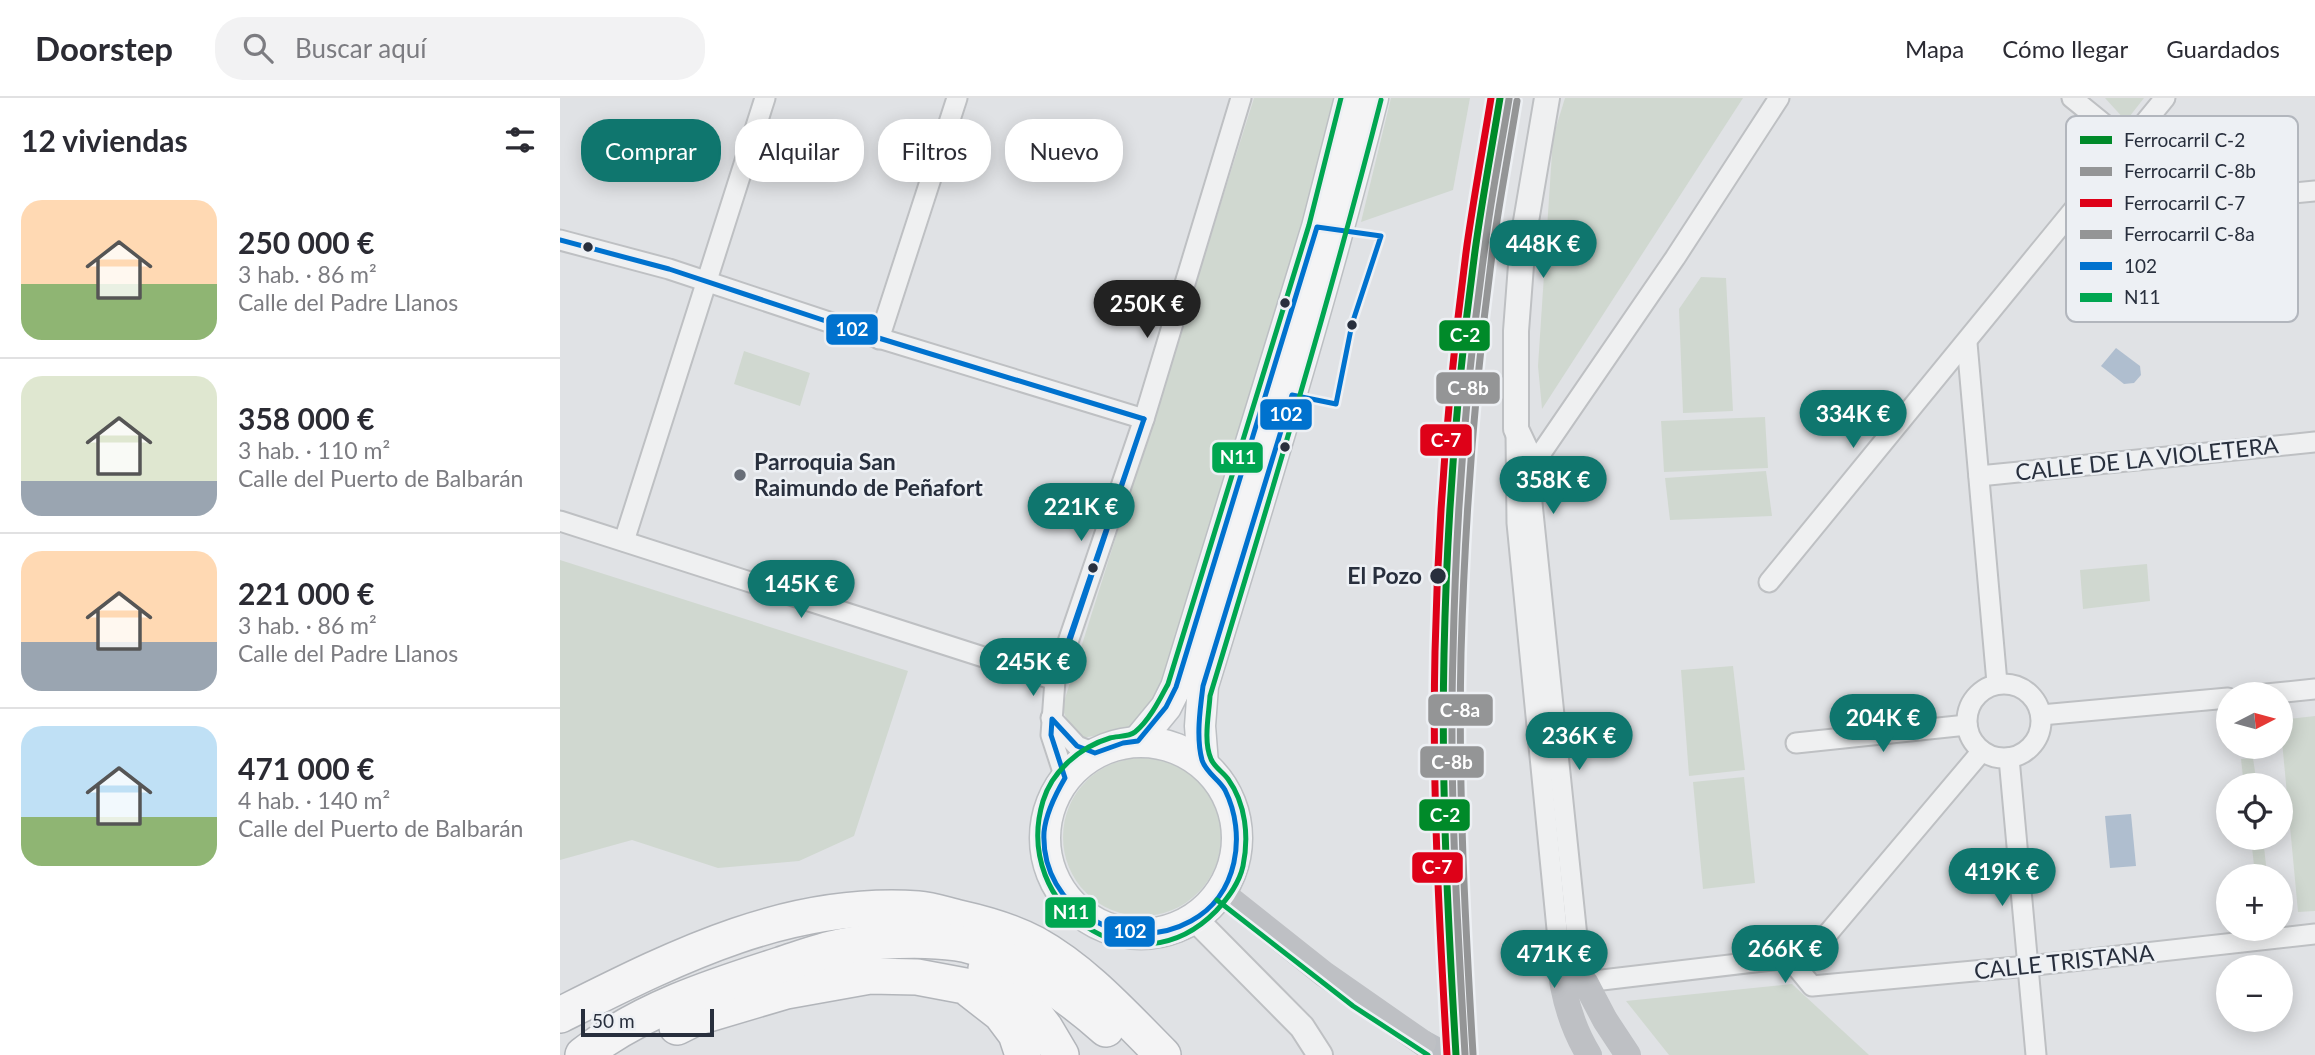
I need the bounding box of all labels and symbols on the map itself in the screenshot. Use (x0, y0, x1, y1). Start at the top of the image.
legend (2066, 116, 2298, 322)
text: Ferrocarril C-2 (2124, 128, 2245, 151)
text: Ferrocarril C-8b (2124, 159, 2256, 182)
text: Ferrocarril C-7 (2124, 191, 2245, 214)
pin: 448K € (1486, 220, 1600, 280)
text: Ferrocarril C-8a (2124, 222, 2255, 245)
unlabelled marker (581, 240, 595, 254)
text: 102 (2124, 254, 2157, 277)
pin: 250K € (1090, 280, 1204, 340)
text: N11 (2124, 285, 2161, 308)
unlabelled marker (1278, 296, 1292, 310)
line badge: 102 (825, 313, 879, 346)
text: 102 (835, 317, 869, 340)
unlabelled marker (1345, 318, 1359, 332)
line badge: C-2 (1438, 319, 1491, 352)
text: C-2 (1450, 323, 1480, 346)
line badge: C-8b (1435, 371, 1501, 405)
text: C-8b (1447, 376, 1489, 399)
pin: 334K € (1796, 390, 1910, 450)
line badge: 102 (1259, 398, 1313, 431)
text: 102 (1269, 402, 1303, 425)
line badge: C-7 (1419, 423, 1473, 457)
text: C-7 (1431, 428, 1461, 451)
street label: CALLE DE LA VIOLETERA (2014, 430, 2280, 486)
unlabelled marker (1278, 440, 1292, 454)
line badge: N11 (1211, 441, 1264, 474)
text: N11 (1220, 445, 1256, 468)
place label: Parroquia San Raimundo de Peñafort (754, 447, 983, 501)
pin: 358K € (1496, 456, 1610, 516)
marker: Parroquia San Raimundo de Peñafort (732, 467, 748, 483)
pin: 221K € (1024, 484, 1138, 543)
pin: 145K € (744, 560, 858, 620)
unlabelled marker (1086, 561, 1100, 575)
place label: El Pozo (1347, 561, 1422, 589)
marker: El Pozo (1428, 566, 1448, 586)
pin: 245K € (976, 638, 1090, 698)
north arrow (2216, 682, 2292, 760)
line badge: C-8a (1427, 693, 1494, 727)
pin: 204K € (1826, 694, 1940, 754)
text: C-8a (1440, 698, 1480, 721)
pin: 236K € (1522, 712, 1636, 772)
line badge: C-8b (1419, 745, 1485, 779)
text: C-8b (1431, 750, 1473, 773)
line badge: C-2 (1418, 798, 1471, 832)
text: C-2 (1430, 803, 1460, 826)
pin: 419K € (1945, 848, 2059, 908)
line badge: C-7 (1411, 851, 1464, 884)
text: C-7 (1422, 855, 1452, 878)
line badge: N11 (1044, 896, 1097, 929)
text: N11 (1053, 900, 1089, 923)
line badge: 102 (1103, 915, 1156, 948)
text: 102 (1113, 919, 1147, 942)
pin: 266K € (1728, 926, 1842, 985)
pin: 471K € (1497, 930, 1611, 990)
street label: CALLE TRISTANA (1973, 938, 2156, 984)
scale bar (581, 1006, 714, 1038)

